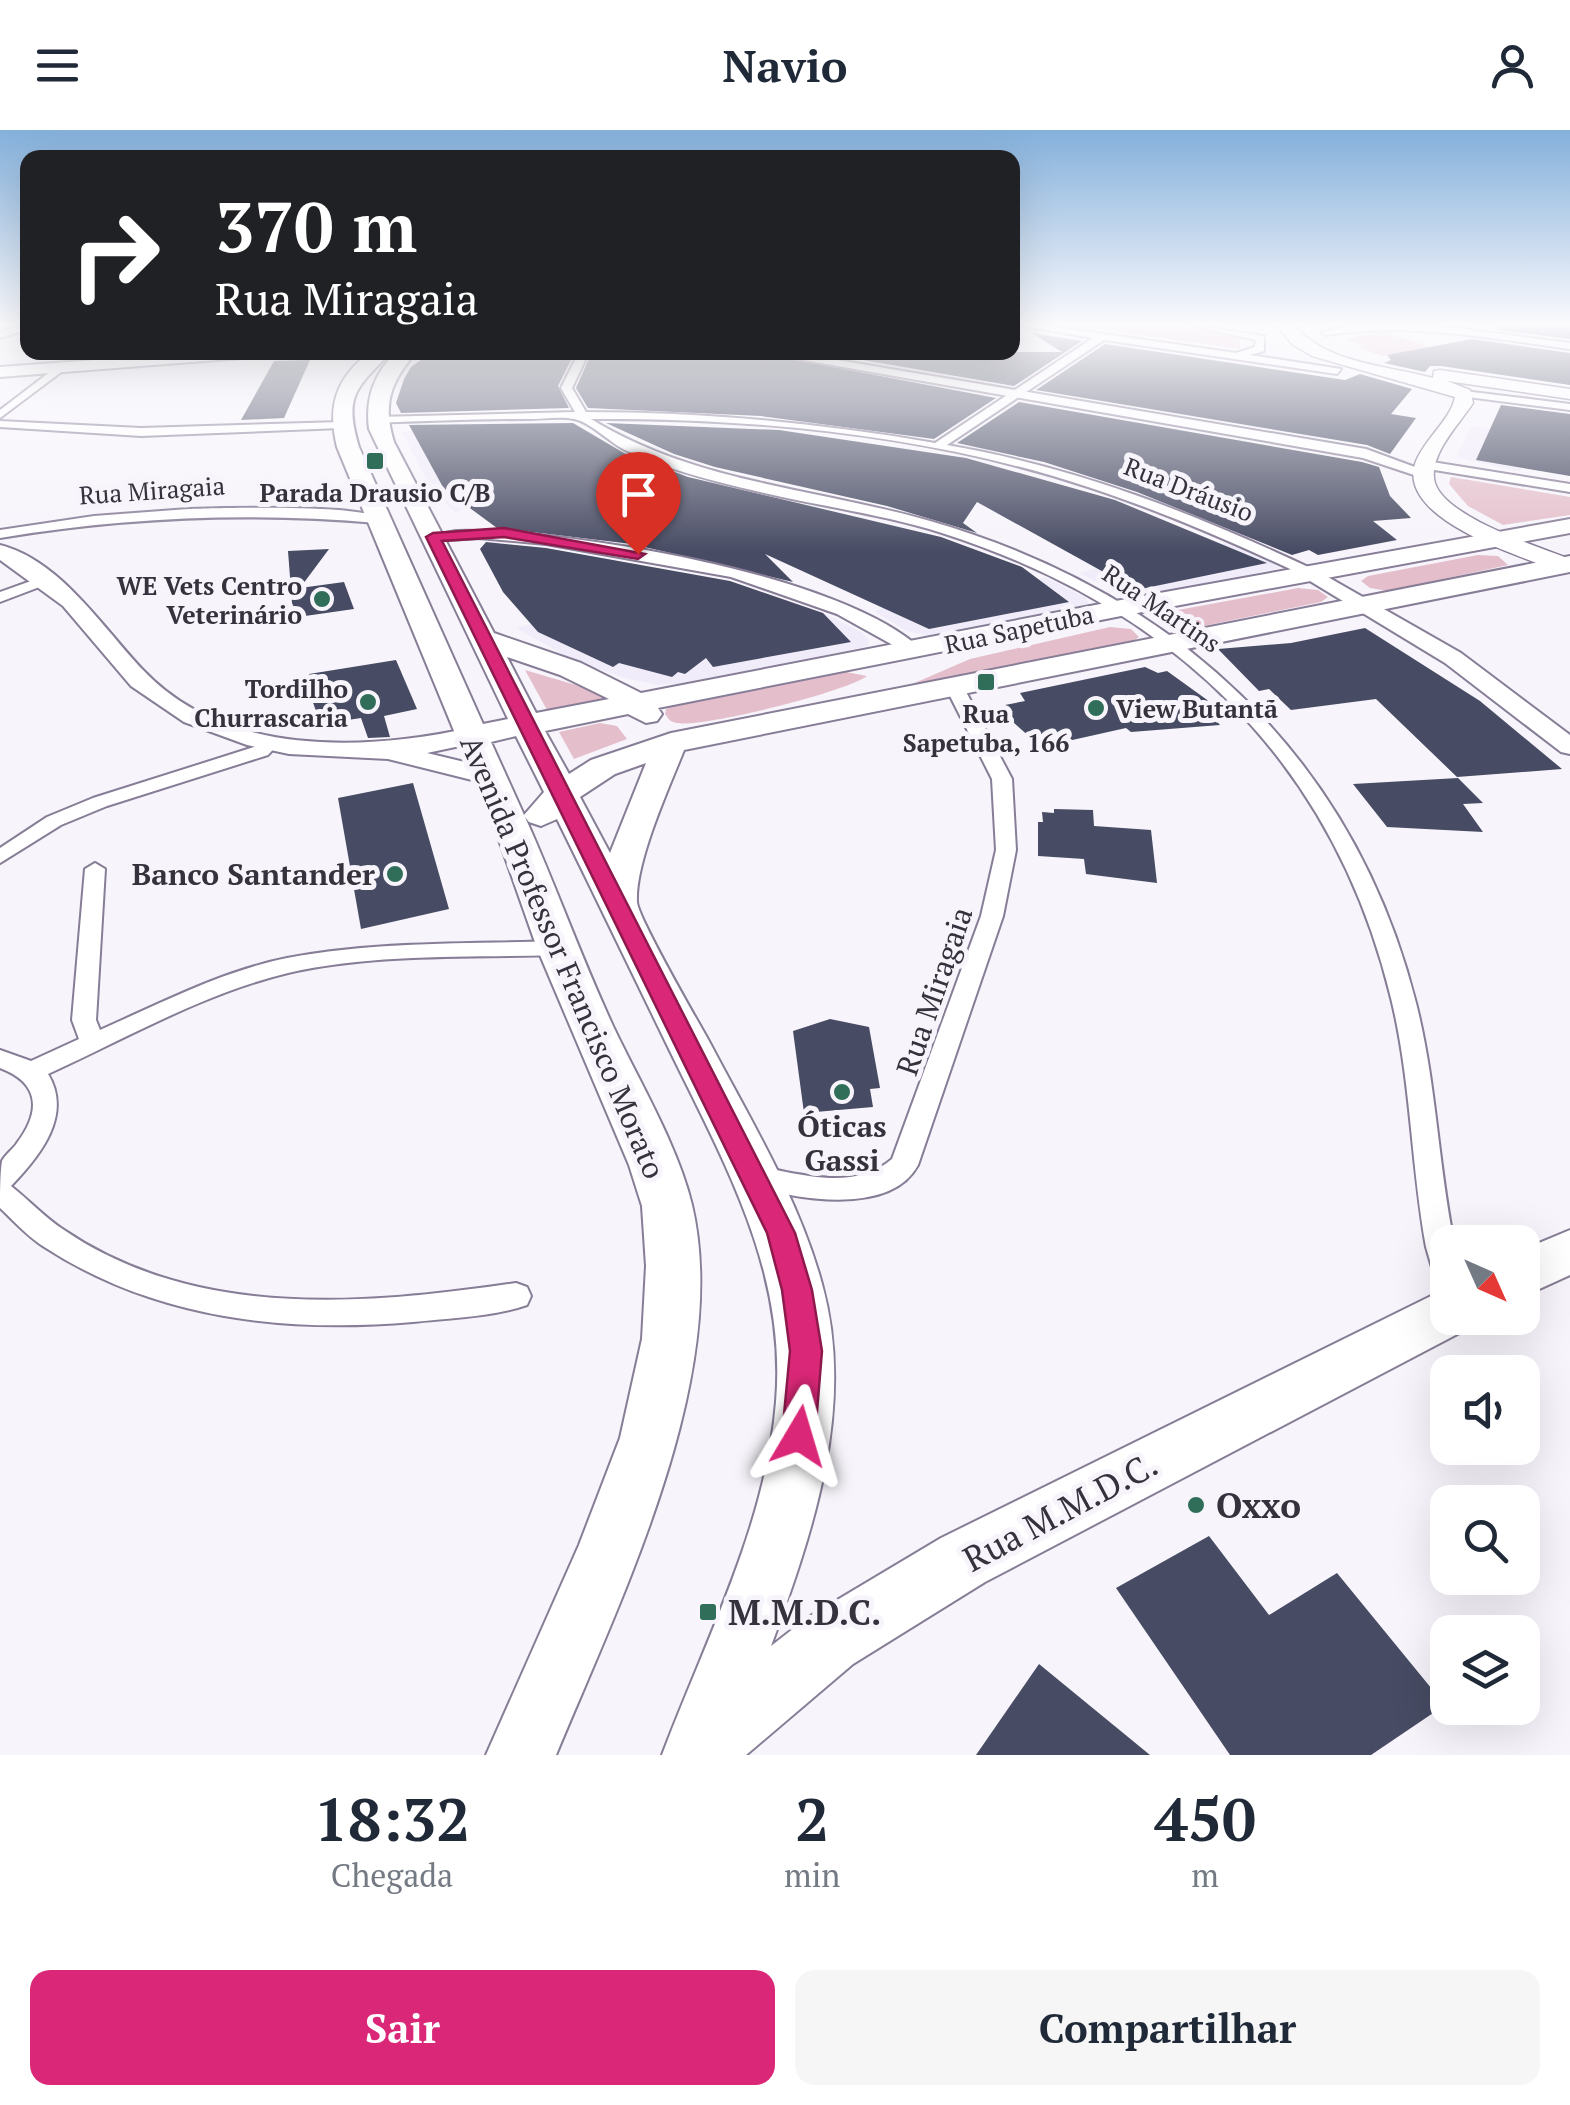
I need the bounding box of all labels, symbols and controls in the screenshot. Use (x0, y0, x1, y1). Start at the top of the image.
text: Navio (722, 35, 848, 95)
icon: menu (30, 38, 85, 93)
icon: person (1485, 38, 1540, 93)
text: 370 m (215, 179, 417, 272)
icon: right (50, 190, 180, 320)
text: Rua Miragaia (215, 268, 478, 328)
street label: Rua Dráusio (1120, 449, 1258, 529)
marker: Parada Drausio C/B (364, 450, 386, 472)
pin (596, 452, 681, 555)
icon: arrive (611, 467, 666, 522)
street label: Rua Miragaia (78, 468, 227, 512)
place label: Parada Drausio C/B (259, 476, 491, 509)
street label: Rua Martins (1097, 556, 1227, 660)
place label: WE Vets Centro Veterinário (116, 569, 302, 631)
marker: WE Vets Centro Veterinário (311, 588, 333, 610)
street label: Rua Sapetuba (941, 597, 1097, 661)
marker: Rua Sapetuba, 166 (975, 671, 997, 693)
place label: Tordilho Churrascaria (194, 672, 348, 734)
marker: Tordilho Churrascaria (357, 691, 379, 713)
place label: View Butantã (1116, 692, 1278, 725)
place label: Rua Sapetuba, 166 (903, 697, 1069, 759)
marker: View Butantã (1085, 697, 1107, 719)
street label: Avenida Professor Francisco Morato (451, 730, 675, 1184)
place label: Banco Santander (132, 854, 375, 894)
marker: Banco Santander (384, 863, 406, 885)
street label: Rua Miragaia (887, 901, 981, 1081)
marker: Óticas Gassi (831, 1081, 853, 1103)
place label: Óticas Gassi (797, 1106, 887, 1180)
north arrow (1430, 1225, 1540, 1335)
map controls (1430, 1225, 1540, 1725)
button: sound (1430, 1355, 1540, 1465)
position arrow (747, 1384, 851, 1488)
street label: Rua M.M.D.C. (955, 1440, 1165, 1582)
place label: Oxxo (1216, 1482, 1301, 1528)
button: search (1430, 1485, 1540, 1595)
marker: Oxxo (1185, 1494, 1207, 1516)
place label: M.M.D.C. (728, 1589, 881, 1635)
marker: M.M.D.C. (697, 1601, 719, 1623)
button: layers (1430, 1615, 1540, 1725)
text: 18:32 (314, 1779, 470, 1858)
text: 2 (795, 1779, 829, 1858)
text: 450 (1154, 1779, 1256, 1858)
text: Chegada (331, 1854, 453, 1896)
text: min (784, 1854, 840, 1896)
text: m (1191, 1854, 1219, 1896)
button: Sair (30, 1970, 775, 2085)
button: Compartilhar (795, 1970, 1540, 2085)

